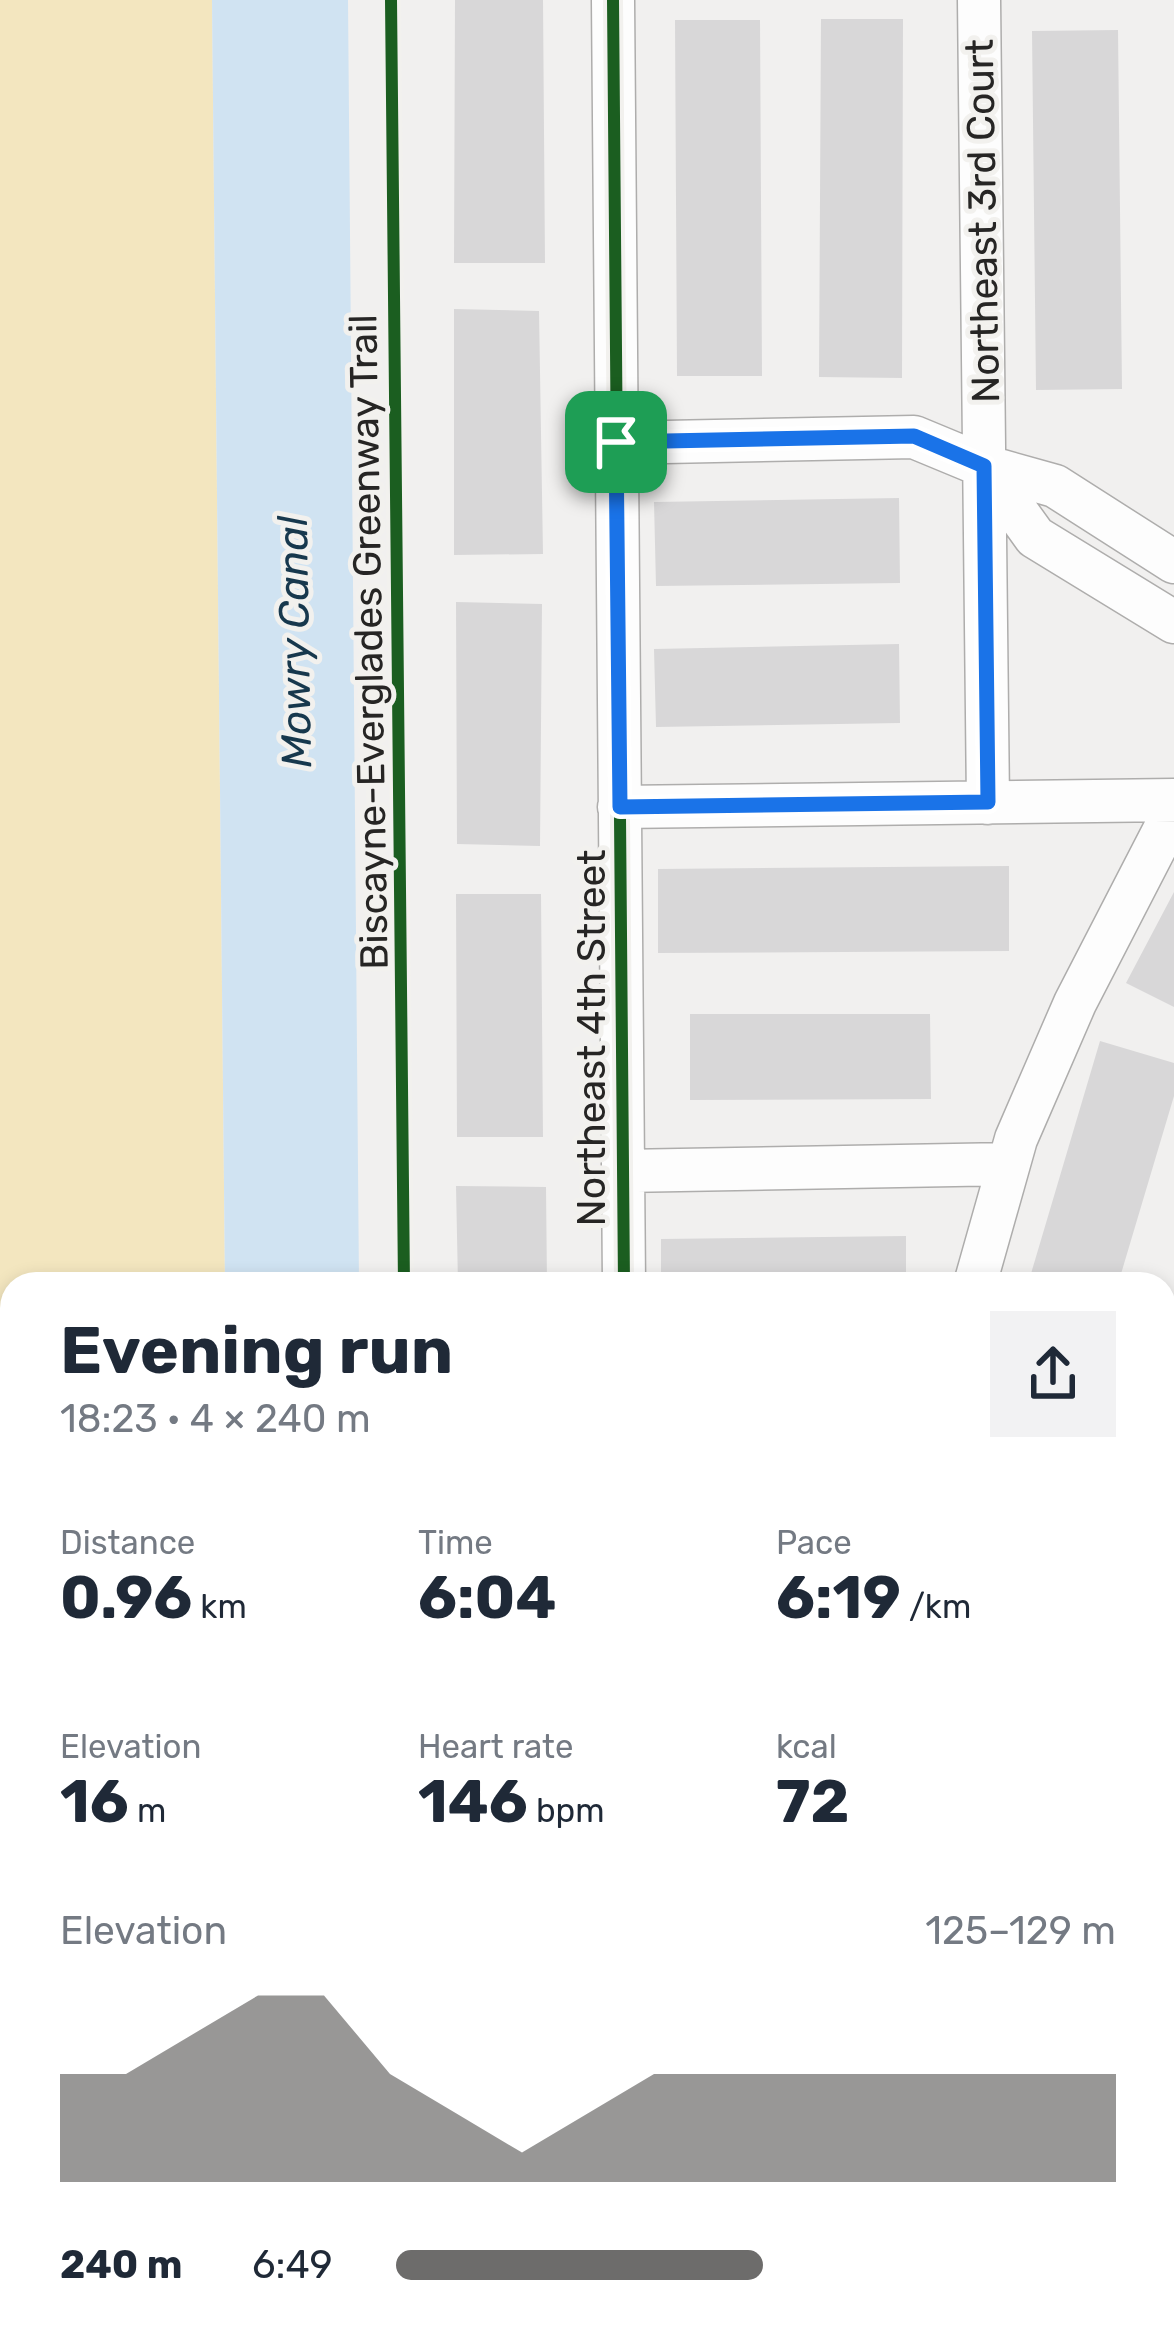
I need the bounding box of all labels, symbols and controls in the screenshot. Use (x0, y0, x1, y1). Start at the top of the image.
street label: Northeast 3rd Court (957, 39, 1009, 403)
street label: Biscayne-Everglades Greenway Trail (340, 314, 398, 970)
pin (565, 391, 667, 493)
icon: arrive (583, 409, 649, 475)
water label: Mowry Canal (268, 515, 322, 769)
street label: Northeast 4th Street (569, 850, 615, 1226)
text: Evening run (60, 1311, 453, 1390)
button: share (990, 1311, 1116, 1437)
text: 18:23 · 4 × 240 m (60, 1396, 371, 1442)
text: Distance (60, 1523, 195, 1562)
text: Time (418, 1523, 493, 1562)
text: Pace (776, 1523, 852, 1562)
text: 0.96 (60, 1562, 192, 1633)
text: 6:04 (418, 1562, 556, 1633)
text: 6:19 (776, 1562, 901, 1633)
text: km (192, 1587, 247, 1626)
text: /km (901, 1587, 971, 1626)
text: Elevation (60, 1727, 201, 1766)
text: Heart rate (418, 1727, 574, 1766)
text: kcal (776, 1727, 837, 1766)
text: 16 (60, 1766, 129, 1837)
text: 146 (418, 1766, 528, 1837)
text: 72 (776, 1766, 849, 1837)
text: m (129, 1791, 166, 1830)
text: bpm (528, 1791, 605, 1830)
text: Elevation (60, 1908, 227, 1954)
text: 125–129 m (925, 1908, 1116, 1954)
text: 240 m (60, 2242, 182, 2288)
text: 6:49 (252, 2242, 333, 2288)

